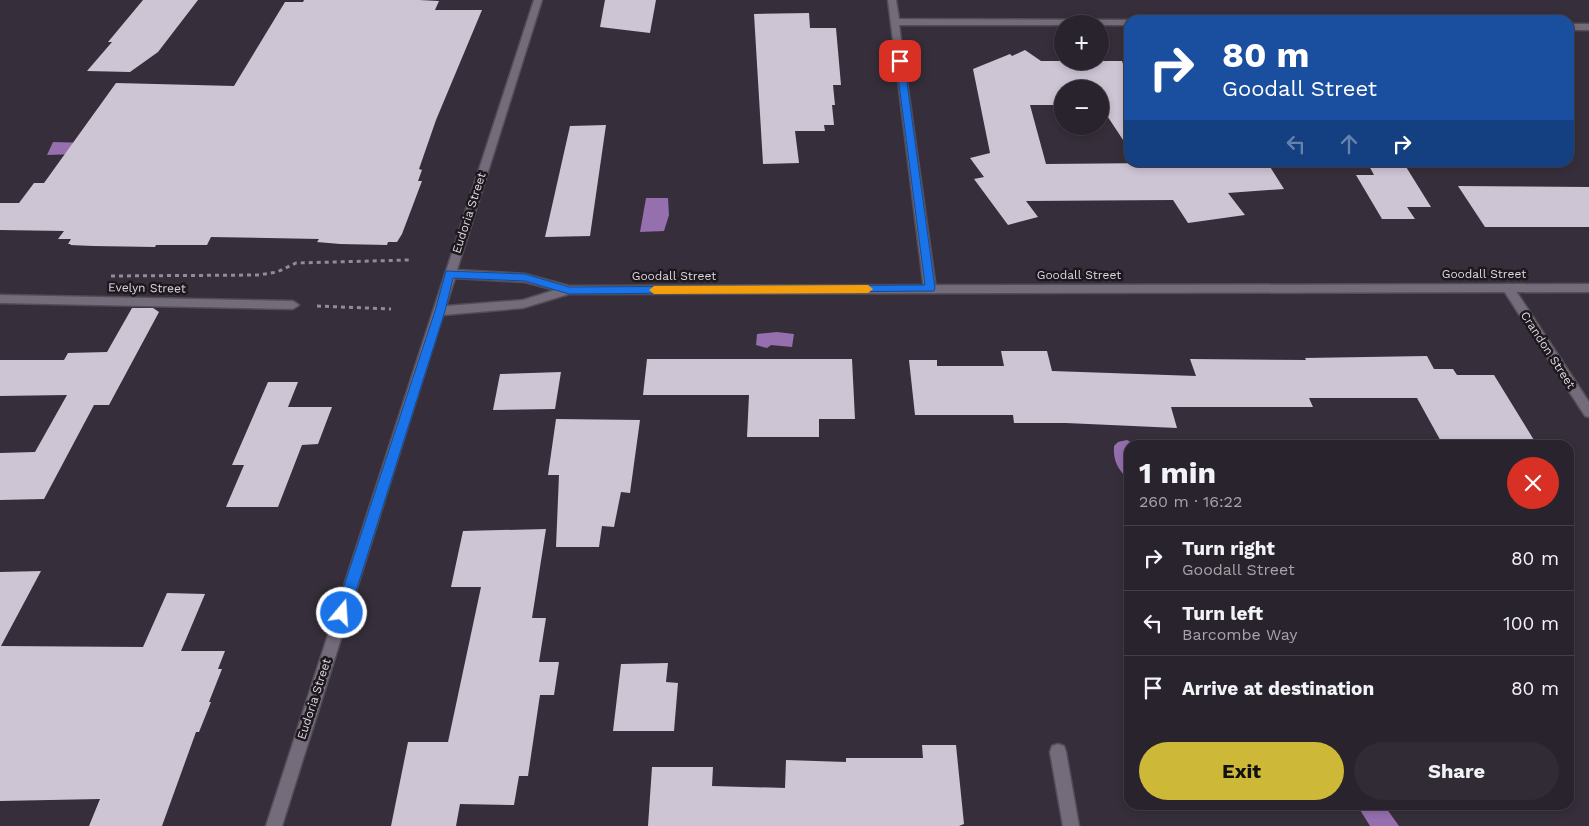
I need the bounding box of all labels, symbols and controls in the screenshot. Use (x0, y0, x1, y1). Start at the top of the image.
map controls (1054, 15, 1109, 135)
button: + (1054, 15, 1109, 70)
text: 80 m (1222, 34, 1309, 76)
icon: right (1139, 35, 1204, 100)
pin (879, 40, 921, 82)
icon: arrive (886, 47, 914, 75)
text: Goodall Street (1222, 76, 1377, 101)
button: − (1054, 80, 1109, 135)
icon: left (1282, 130, 1310, 158)
icon: ahead (1335, 130, 1363, 158)
icon: right (1388, 130, 1416, 158)
street label: Eudoria Street (449, 171, 489, 255)
street label: Goodall Street (1442, 267, 1526, 281)
street label: Goodall Street (1037, 268, 1121, 282)
street label: Goodall Street (632, 269, 716, 283)
street label: Evelyn Street (108, 280, 186, 296)
street label: Crandon Street (1518, 309, 1578, 391)
text: 1 min (1139, 455, 1216, 490)
button: close (1507, 457, 1559, 509)
text: 260 m · 16:22 (1139, 492, 1242, 511)
text: Turn right (1182, 537, 1275, 560)
icon: right (1139, 544, 1167, 572)
text: 80 m (1511, 547, 1559, 570)
text: Goodall Street (1182, 560, 1295, 579)
position arrow (315, 586, 367, 638)
text: Turn left (1182, 602, 1263, 625)
icon: left (1139, 609, 1167, 637)
text: 100 m (1503, 612, 1559, 635)
text: Barcombe Way (1182, 625, 1298, 644)
street label: Eudoria Street (294, 657, 334, 741)
icon: arrive (1139, 674, 1167, 702)
text: Arrive at destination (1182, 677, 1374, 700)
text: 80 m (1511, 677, 1559, 700)
button: Exit (1139, 742, 1344, 800)
button: Share (1354, 742, 1559, 800)

